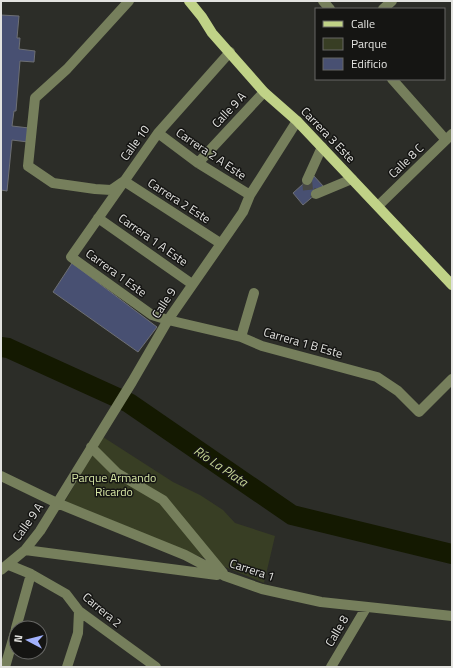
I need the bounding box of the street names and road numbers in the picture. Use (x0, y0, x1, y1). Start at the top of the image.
street label: Calle 9 A (207, 87, 250, 132)
street label: Carrera 3 Este (297, 102, 360, 167)
street label: Calle 10 (115, 121, 154, 165)
street label: Carrera 2 A Este (172, 123, 250, 184)
street label: Calle 8 C (384, 139, 428, 182)
street label: Carrera 2 Este (144, 173, 214, 228)
street label: Carrera 1 A Este (115, 209, 192, 271)
street label: Carrera 1 Este (82, 244, 151, 301)
street label: Calle 9 (146, 283, 181, 322)
street label: Carrera 1 B Este (261, 322, 345, 363)
street label: Calle 9 A (7, 499, 48, 545)
street label: Carrera 1 (227, 553, 277, 586)
street label: Carrera 2 (78, 587, 126, 632)
street label: Calle 8 (320, 611, 353, 650)

